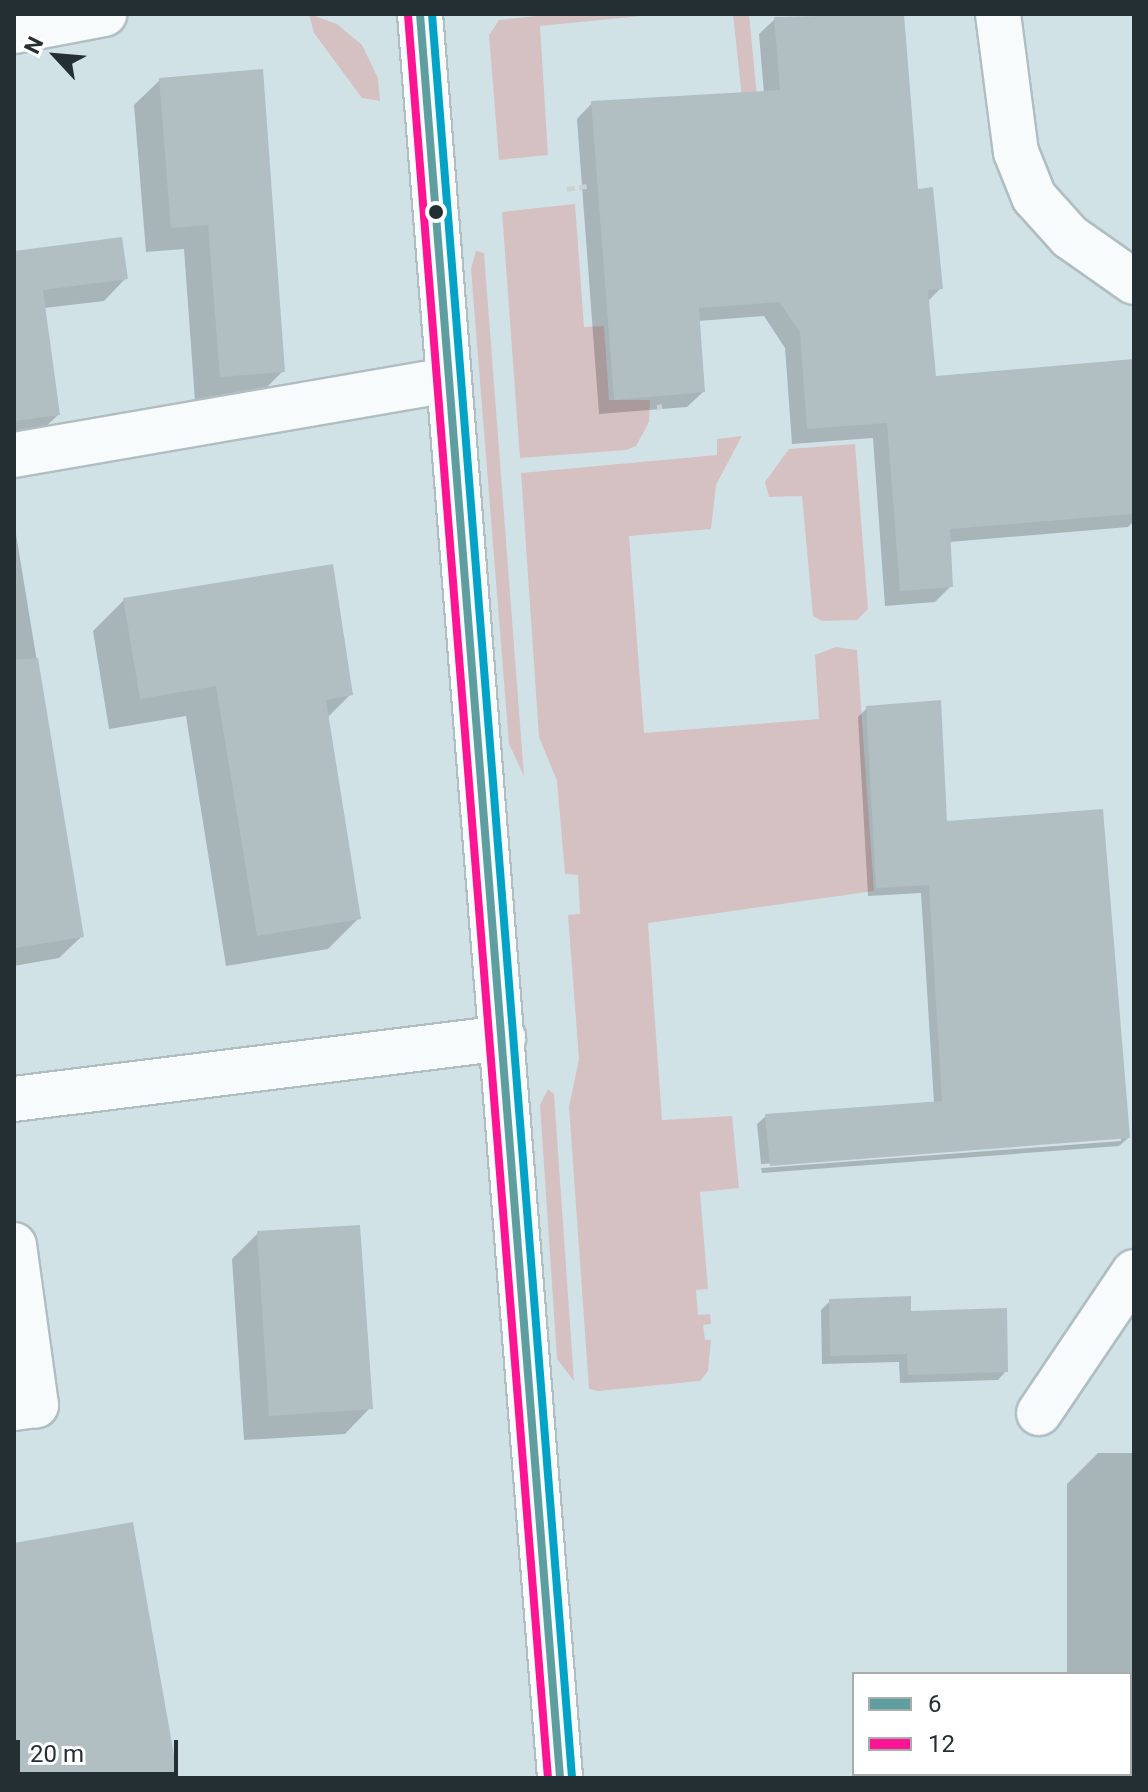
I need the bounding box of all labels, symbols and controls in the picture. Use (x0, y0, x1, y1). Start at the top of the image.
north arrow (16, 16, 96, 96)
text: N (19, 33, 49, 58)
unlabelled marker (428, 204, 444, 220)
legend (852, 1672, 1132, 1776)
text: 6 (928, 1690, 942, 1718)
scale bar (20, 1724, 182, 1774)
text: 12 (928, 1730, 955, 1758)
text: 20 m (30, 1740, 84, 1768)

